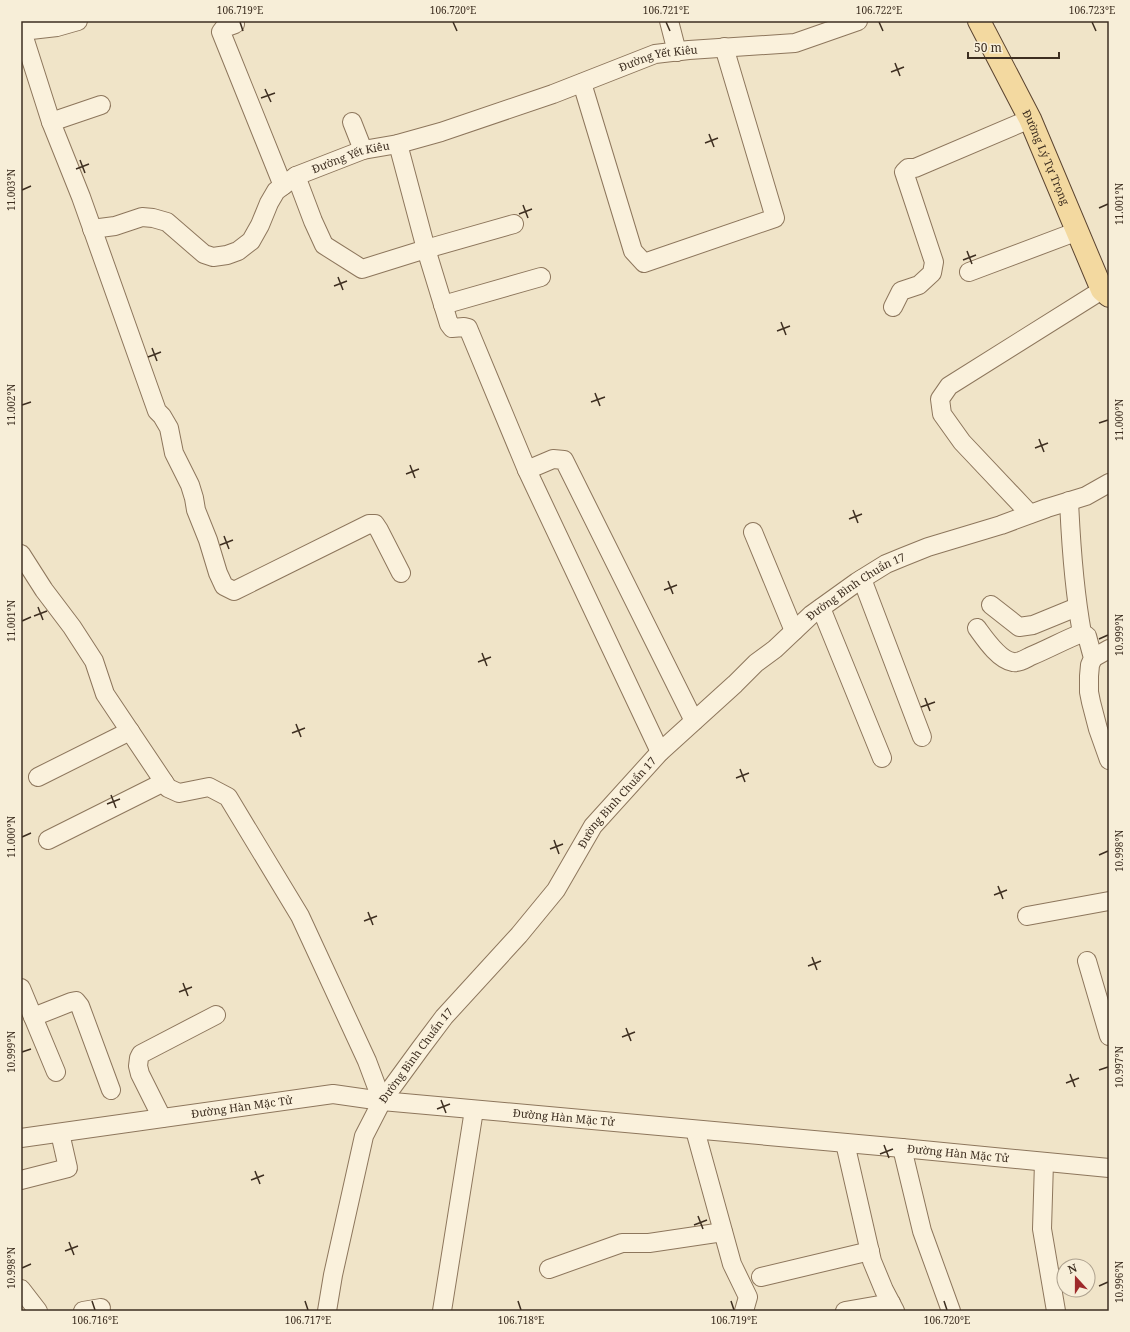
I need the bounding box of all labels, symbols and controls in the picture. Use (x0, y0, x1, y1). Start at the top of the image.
text: 106.719°E (217, 3, 263, 17)
text: 106.720°E (430, 3, 476, 17)
text: 106.721°E (643, 3, 689, 17)
text: 106.722°E (856, 3, 902, 17)
text: 106.723°E (1069, 3, 1115, 17)
scale bar (968, 34, 1059, 60)
text: 50 m (974, 39, 1002, 56)
street label: Đường Yết Kiêu (616, 41, 698, 75)
street label: Đường Lý Tự Trọng (1019, 107, 1073, 207)
street label: Đường Yết Kiêu (309, 138, 391, 176)
text: 11.003°N (4, 169, 18, 211)
text: 11.001°N (1112, 183, 1126, 225)
text: 11.002°N (4, 384, 18, 426)
text: 11.000°N (1112, 399, 1126, 441)
street label: Đường Bình Chuẩn 17 (802, 549, 907, 623)
text: 11.001°N (4, 600, 18, 642)
text: 10.999°N (1112, 614, 1126, 656)
street label: Đường Bình Chuẩn 17 (574, 753, 659, 851)
text: 11.000°N (4, 816, 18, 858)
text: 10.998°N (1112, 830, 1126, 872)
street label: Đường Bình Chuẩn 17 (375, 1004, 456, 1106)
text: 10.999°N (4, 1031, 18, 1073)
text: 10.997°N (1112, 1046, 1126, 1088)
street label: Đường Hàn Mặc Tử (190, 1092, 294, 1121)
street label: Đường Hàn Mặc Tử (512, 1105, 616, 1129)
street label: Đường Hàn Mặc Tử (907, 1141, 1010, 1165)
text: 10.998°N (4, 1247, 18, 1289)
north arrow (1056, 1258, 1096, 1298)
text: N (1066, 1260, 1079, 1277)
text: 10.996°N (1112, 1261, 1126, 1303)
text: 106.716°E (72, 1313, 118, 1327)
text: 106.717°E (285, 1313, 331, 1327)
text: 106.718°E (498, 1313, 544, 1327)
text: 106.719°E (711, 1313, 757, 1327)
text: 106.720°E (924, 1313, 970, 1327)

